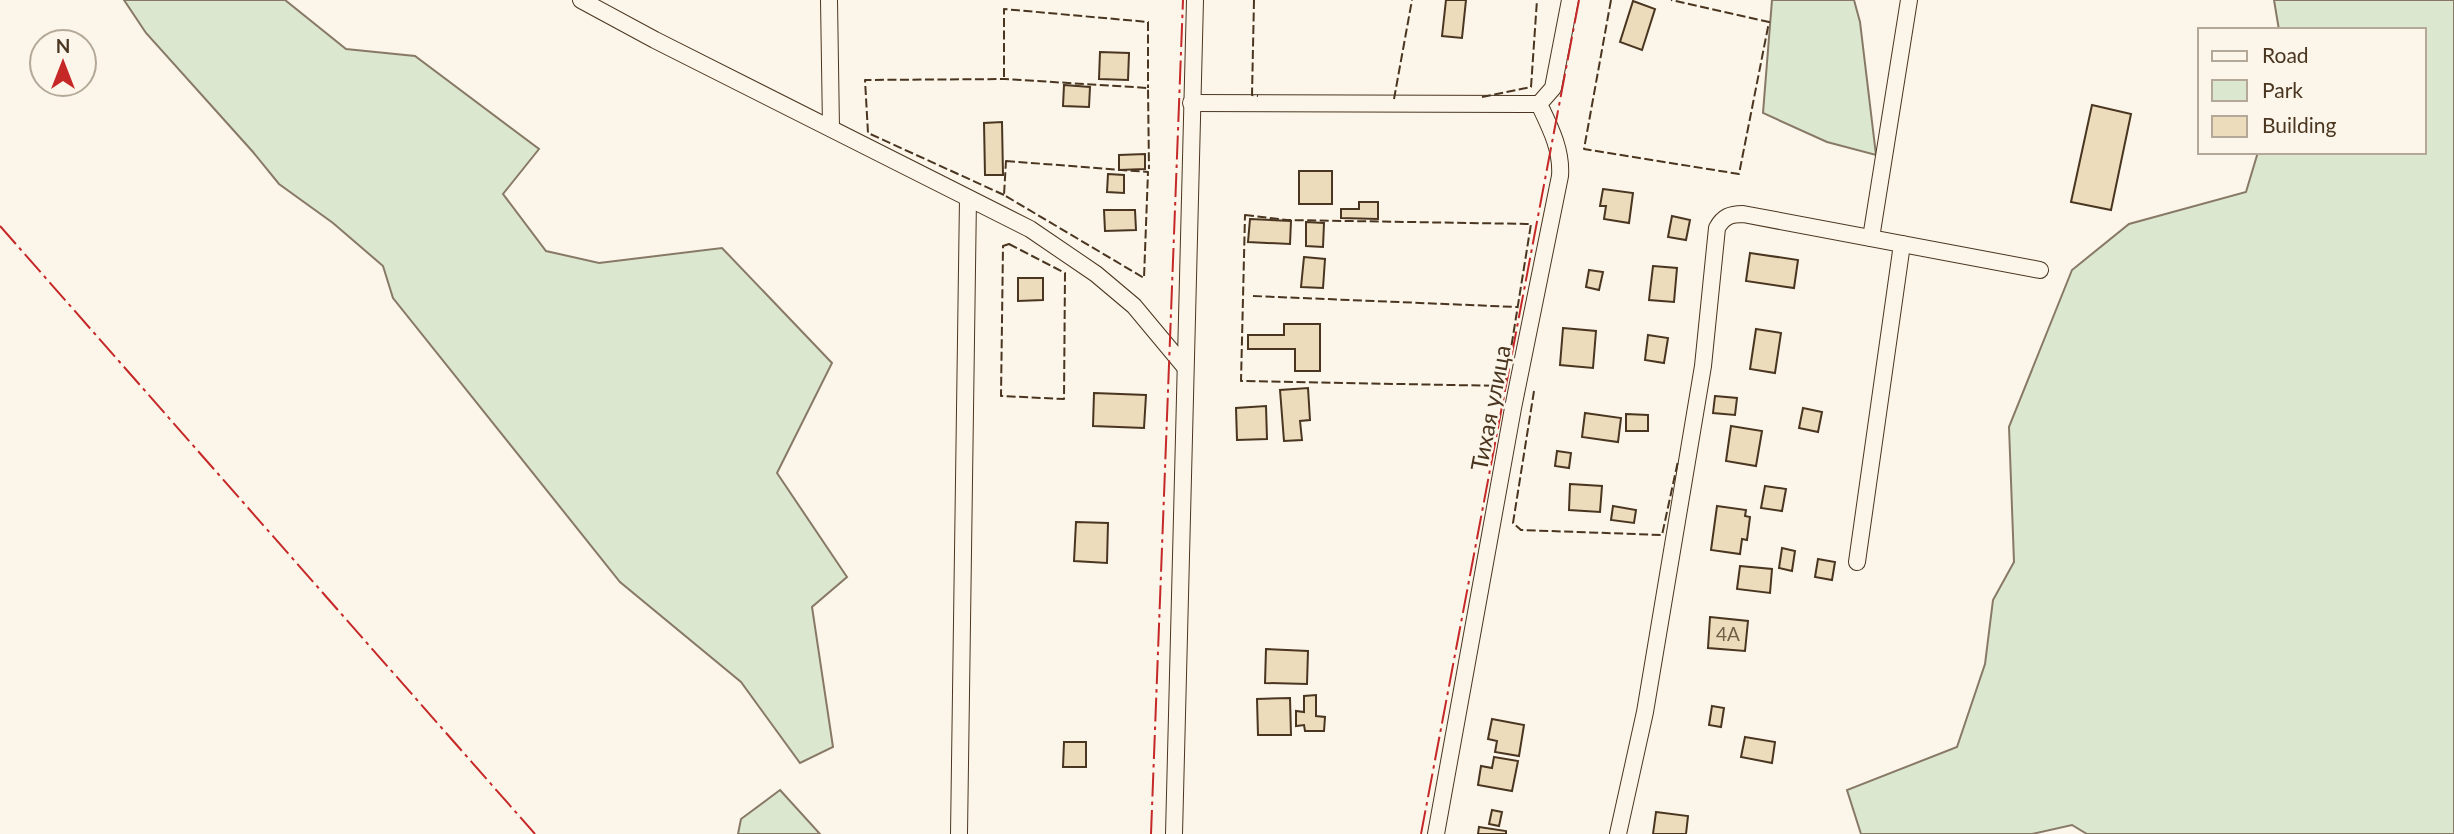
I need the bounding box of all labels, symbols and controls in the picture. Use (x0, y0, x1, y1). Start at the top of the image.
north arrow (28, 28, 98, 98)
legend (2198, 28, 2426, 154)
text: N (56, 34, 70, 57)
text: Road (2262, 42, 2309, 67)
text: Park (2262, 77, 2303, 102)
text: Building (2262, 112, 2337, 137)
street label: Тихая улица (1464, 343, 1516, 473)
house number: 4А (1716, 622, 1740, 645)

